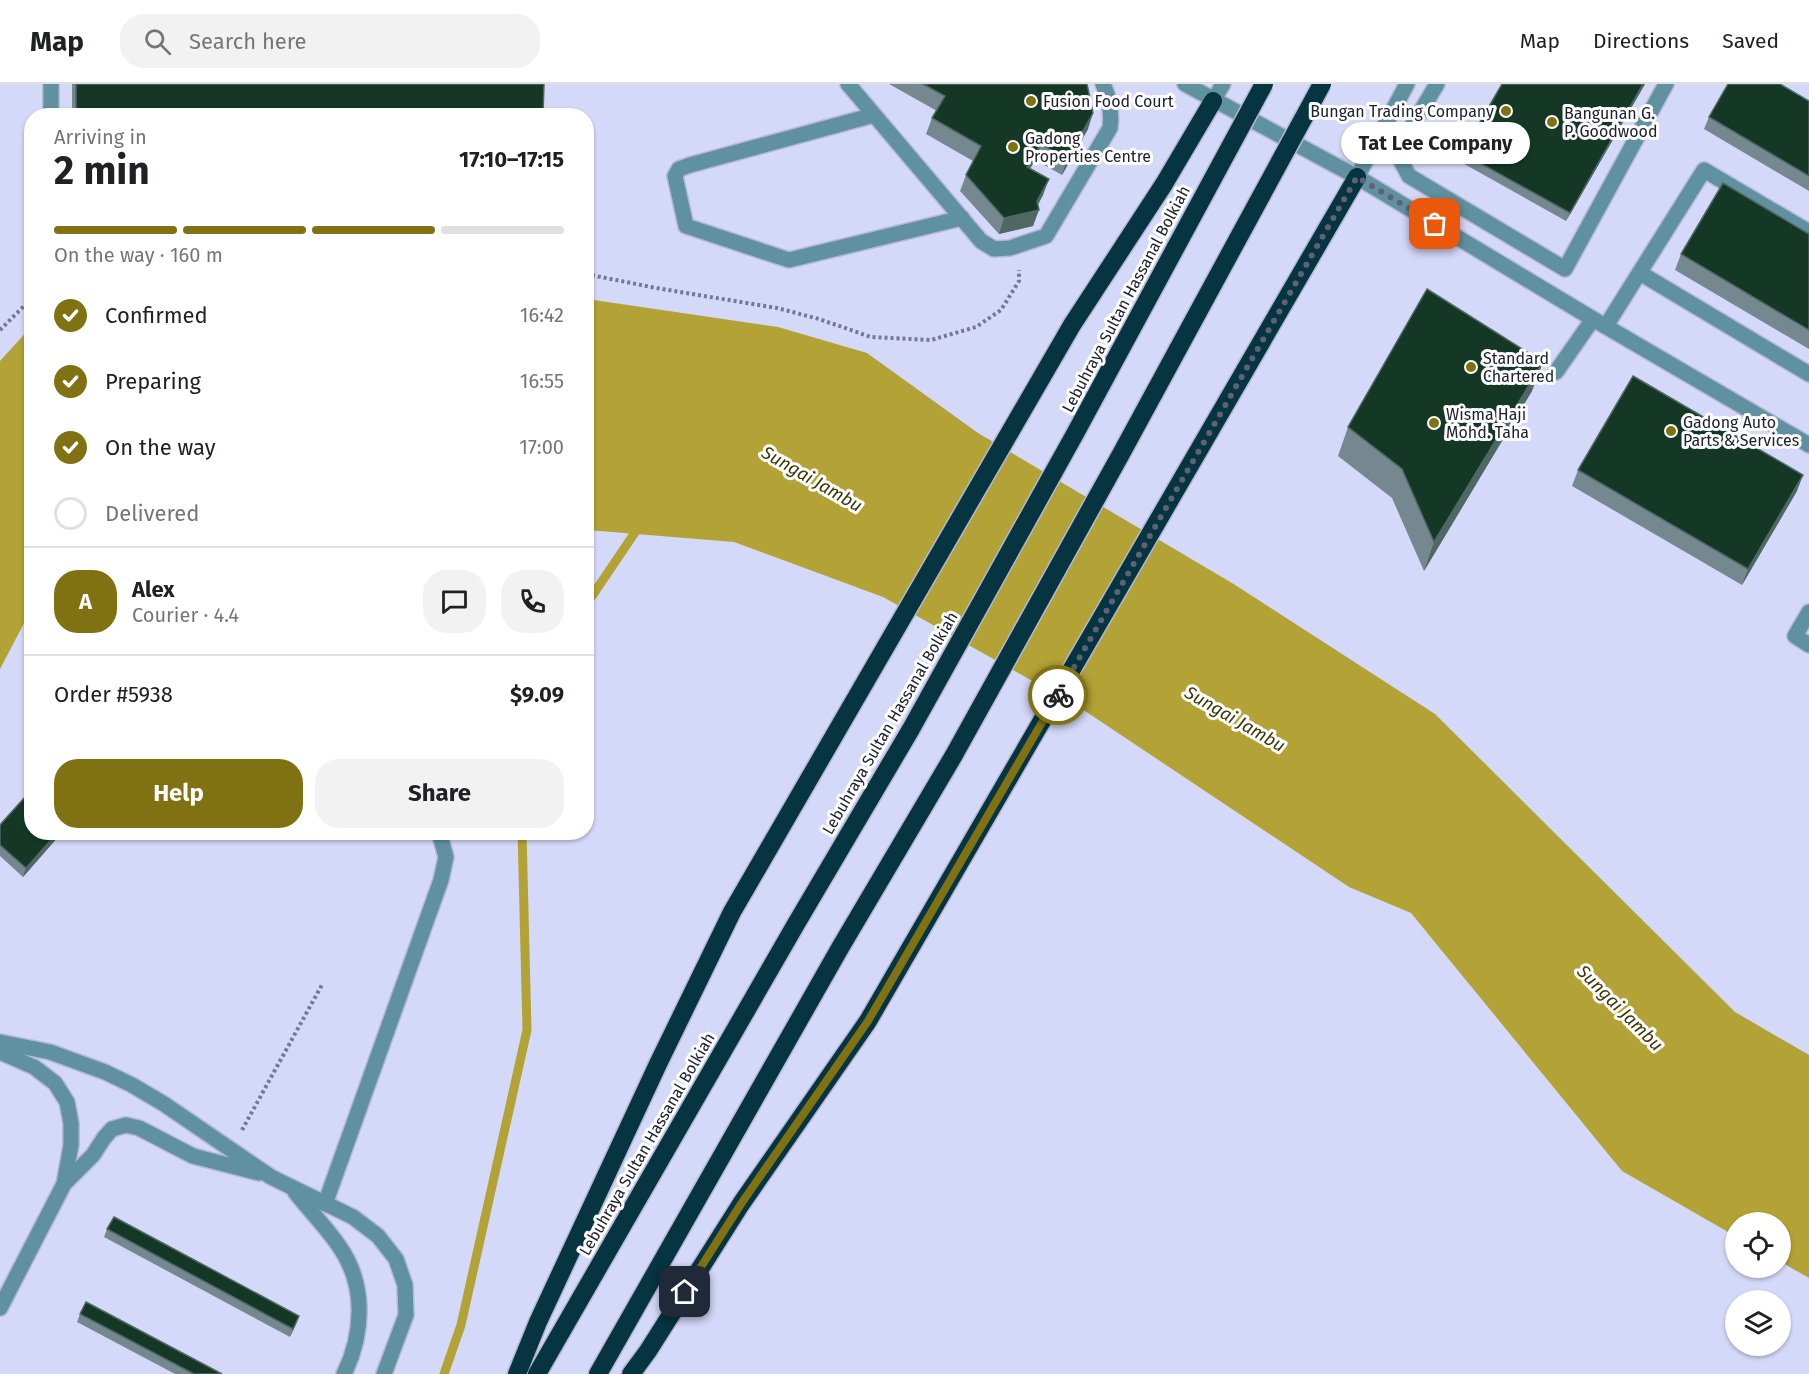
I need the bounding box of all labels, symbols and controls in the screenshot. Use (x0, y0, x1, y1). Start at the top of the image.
search box (120, 14, 540, 68)
text: Map (30, 25, 84, 58)
icon: search (141, 25, 174, 58)
text: Search here (189, 28, 307, 55)
text: Map (1520, 28, 1560, 54)
text: Directions (1593, 28, 1689, 54)
text: Saved (1722, 28, 1779, 54)
place label: Fusion Food Court (1043, 92, 1174, 111)
marker: Fusion Food Court (1024, 94, 1038, 108)
place label: Bungan Trading Company (1310, 102, 1494, 121)
marker: Bungan Trading Company (1499, 104, 1513, 118)
place label: Bangunan G. P. Goodwood (1564, 104, 1658, 141)
marker: Bangunan G. P. Goodwood (1545, 115, 1559, 129)
callout: Tat Lee Company (1340, 122, 1530, 164)
text: Arriving in (54, 125, 147, 149)
place label: Gadong Properties Centre (1025, 129, 1151, 166)
text: Tat Lee Company (1359, 131, 1512, 155)
marker: Gadong Properties Centre (1006, 140, 1020, 154)
text: 17:10–17:15 (459, 146, 564, 173)
text: 2 min (54, 148, 150, 194)
street label: Lebuhraya Sultan Hassanal Bolkiah (1058, 182, 1194, 416)
pin (1409, 198, 1460, 249)
icon: bag (1418, 207, 1451, 240)
text: On the way · 160 m (54, 243, 223, 267)
icon: check (54, 299, 87, 332)
text: Confirmed (105, 302, 208, 329)
text: 16:42 (520, 303, 564, 327)
place label: Standard Chartered (1483, 349, 1554, 386)
marker: Standard Chartered (1464, 360, 1478, 374)
icon: check (54, 365, 87, 398)
text: Preparing (105, 368, 201, 395)
text: 16:55 (520, 369, 564, 393)
place label: Wisma Haji Mohd. Taha (1446, 405, 1529, 442)
place label: Gadong Auto Parts & Services (1683, 413, 1799, 450)
marker: Wisma Haji Mohd. Taha (1427, 416, 1441, 430)
marker: Gadong Auto Parts & Services (1664, 424, 1678, 438)
icon: check (54, 431, 87, 464)
text: On the way (105, 434, 216, 461)
text: 17:00 (519, 435, 564, 459)
water label: Sungai Jambu (757, 441, 866, 517)
text: Delivered (105, 500, 200, 527)
button: chat (423, 570, 486, 633)
button: phone (501, 570, 564, 633)
text: Alex (132, 576, 175, 603)
text: A (79, 588, 92, 615)
text: Courier · 4.4 (132, 603, 239, 627)
street label: Lebuhraya Sultan Hassanal Bolkiah (818, 608, 962, 838)
courier (1028, 665, 1088, 725)
icon: bike (1042, 679, 1075, 712)
text: Order #5938 (54, 681, 173, 708)
text: $9.09 (510, 681, 564, 708)
water label: Sungai Jambu (1180, 681, 1289, 757)
button: Help (54, 759, 303, 828)
button: Share (315, 759, 564, 828)
water label: Sungai Jambu (1572, 960, 1668, 1056)
street label: Lebuhraya Sultan Hassanal Bolkiah (575, 1029, 719, 1259)
map controls (1725, 1212, 1791, 1356)
button: locate (1725, 1212, 1791, 1278)
pin (659, 1266, 710, 1317)
icon: home (668, 1275, 701, 1308)
button: layers (1725, 1290, 1791, 1356)

